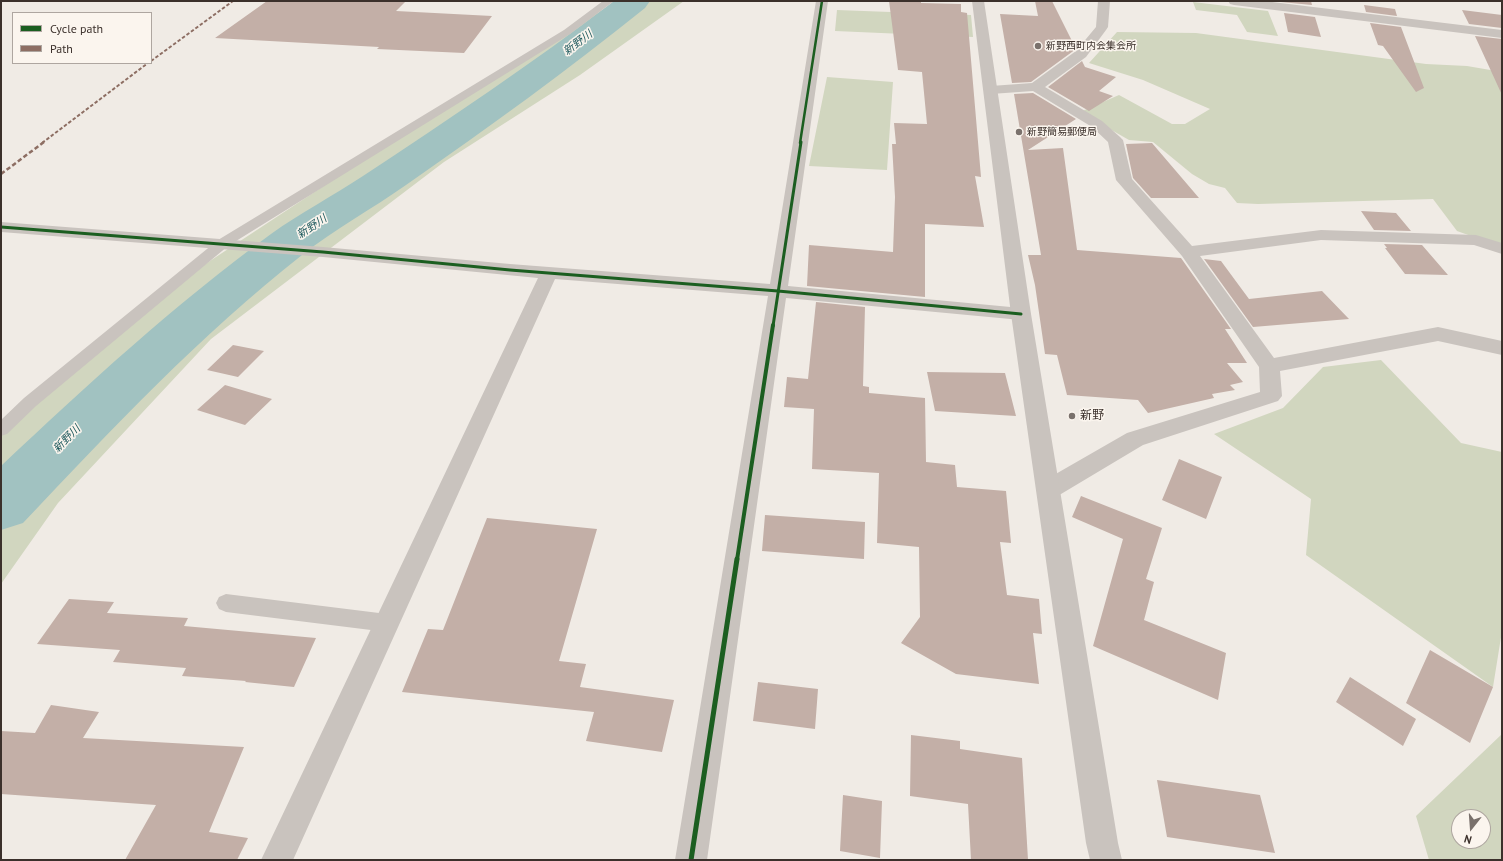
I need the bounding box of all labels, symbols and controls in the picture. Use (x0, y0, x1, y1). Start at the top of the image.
legend (12, 12, 152, 64)
text: Cycle path (50, 21, 103, 36)
water label: 新野川 (561, 28, 595, 58)
place label: 新野西町内会集会所 (1046, 40, 1136, 52)
text: Path (50, 41, 73, 56)
marker: 新野西町内会集会所 (1033, 41, 1043, 51)
place label: 新野簡易郵便局 (1027, 126, 1097, 138)
marker: 新野簡易郵便局 (1014, 127, 1024, 137)
water label: 新野川 (295, 212, 329, 242)
place label: 新野 (1080, 409, 1104, 423)
marker: 新野 (1067, 411, 1077, 421)
water label: 新野川 (51, 423, 83, 455)
north arrow (1451, 809, 1491, 849)
text: N (1462, 832, 1473, 847)

